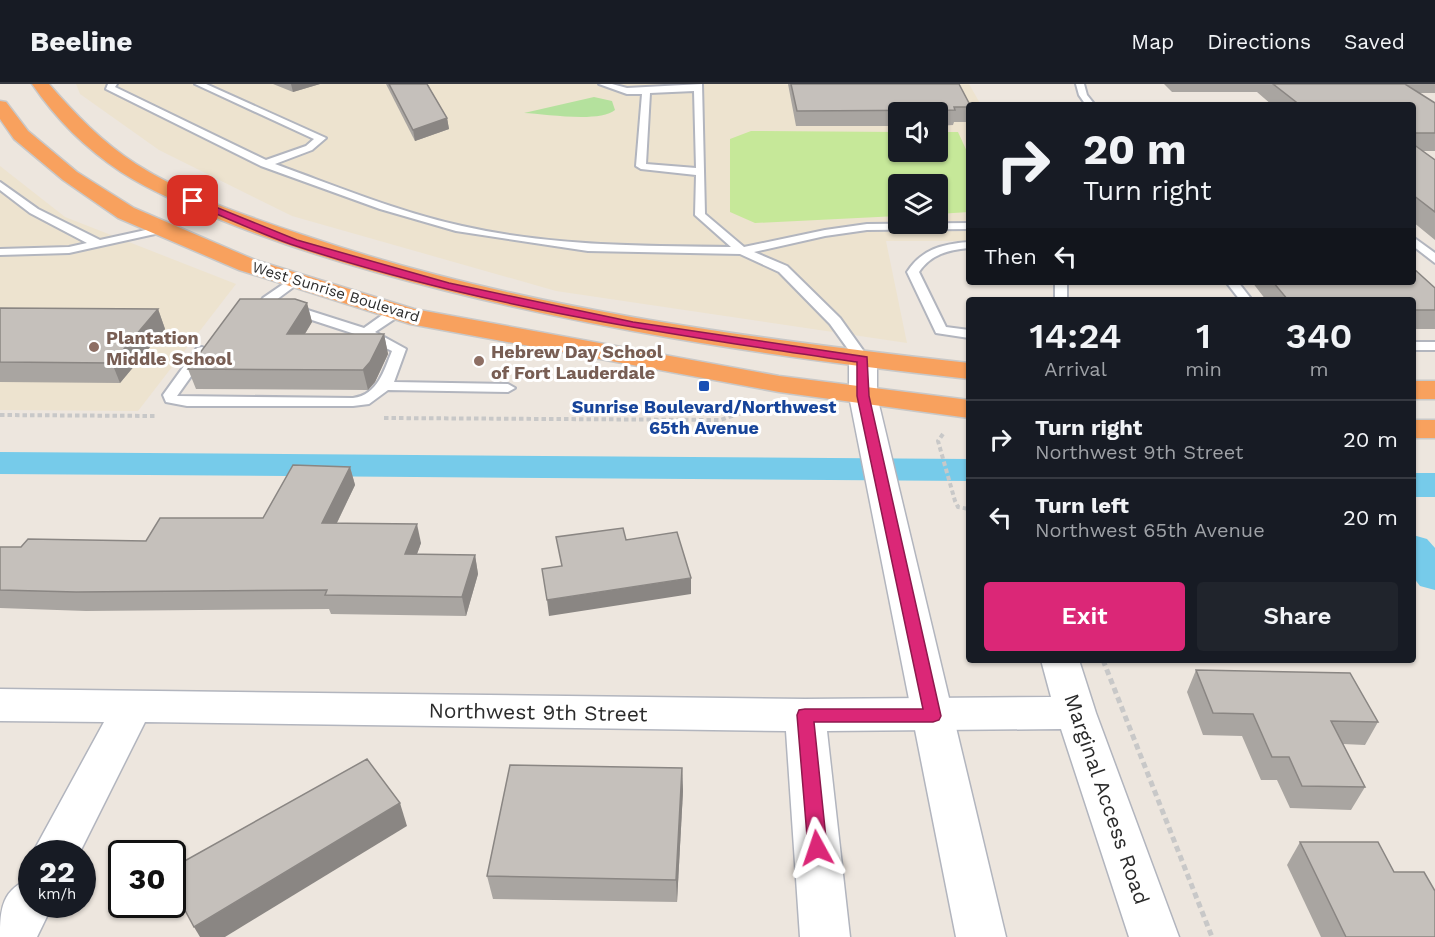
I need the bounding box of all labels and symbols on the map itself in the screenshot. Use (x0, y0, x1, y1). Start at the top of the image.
pin (167, 175, 218, 226)
street label: West Sunrise Boulevard (250, 258, 422, 326)
place label: Plantation Middle School (106, 327, 232, 369)
marker: Plantation Middle School (87, 340, 101, 354)
place label: Hebrew Day School of Fort Lauderdale (491, 341, 663, 383)
marker: Hebrew Day School of Fort Lauderdale (472, 354, 486, 368)
marker: Sunrise Boulevard/Northwest 65th Avenue (697, 379, 711, 393)
place label: Sunrise Boulevard/Northwest 65th Avenue (572, 396, 836, 438)
street label: Marginal Access Road (1059, 690, 1155, 908)
street label: Northwest 9th Street (428, 698, 648, 726)
position arrow (785, 816, 849, 880)
speed limit sign: 30 (108, 840, 186, 918)

